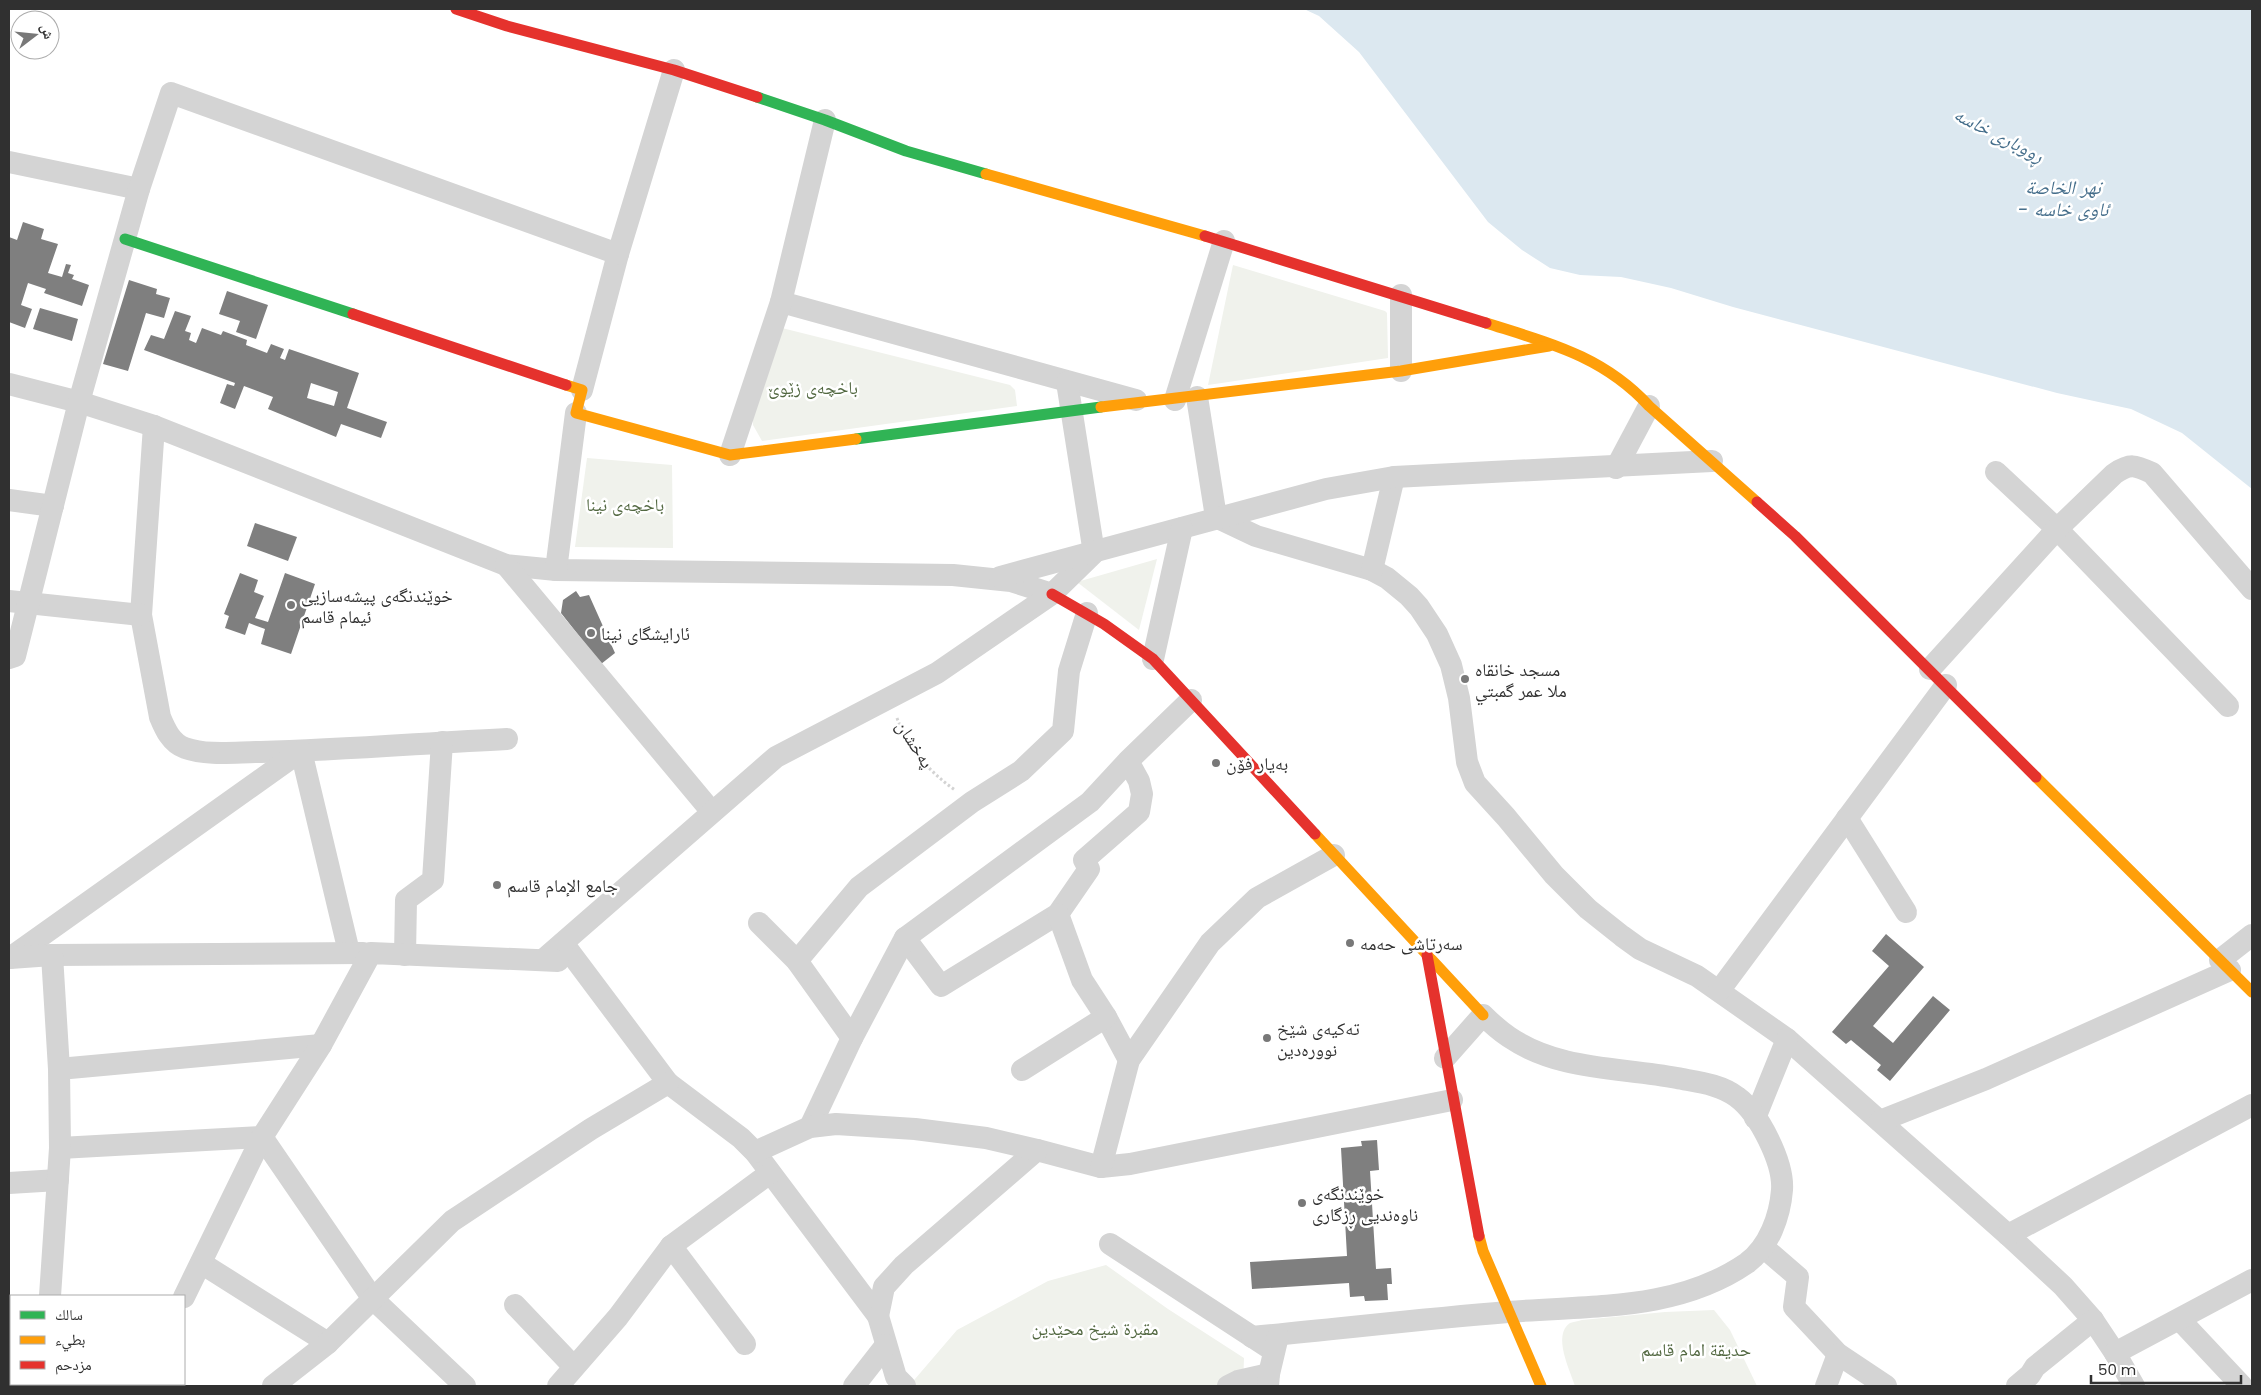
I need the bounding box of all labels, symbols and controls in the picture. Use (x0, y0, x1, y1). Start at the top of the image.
north arrow (10, 10, 60, 60)
text: ش (36, 22, 59, 41)
water label: ڕووباری خاسە (1949, 101, 2049, 170)
water label: نهر الخاصة - ئاوی خاسە (2018, 174, 2111, 223)
park label: باخچەی زێوێ (768, 375, 858, 400)
park label: باخچەی نینا (586, 492, 664, 517)
place label: خوێندنگەی پیشەسازیی ئیمام قاسم (301, 583, 453, 629)
marker: خوێندنگەی پیشەسازیی ئیمام قاسم (285, 599, 297, 611)
place label: ئارایشگای نینا (601, 621, 690, 646)
marker: ئارایشگای نینا (585, 627, 597, 639)
place label: مسجد خانقاه ملا عمر گمبتي (1475, 657, 1567, 705)
marker: مسجد خانقاه ملا عمر گمبتي (1459, 673, 1471, 685)
street label: پەخشان (890, 715, 940, 773)
place label: بەیار فۆن (1226, 751, 1288, 776)
marker: بەیار فۆن (1210, 757, 1222, 769)
place label: جامع الإمام قاسم (507, 873, 618, 898)
marker: جامع الإمام قاسم (491, 879, 503, 891)
place label: سەرتاشی حەمە (1360, 931, 1463, 956)
marker: سەرتاشی حەمە (1344, 937, 1356, 949)
place label: تەکیەی شێخ نوورەدین (1277, 1016, 1360, 1062)
marker: تەکیەی شێخ نوورەدین (1261, 1032, 1273, 1044)
place label: خوێندنگەی ناوەندیی ڕزگاری (1312, 1181, 1418, 1228)
marker: خوێندنگەی ناوەندیی ڕزگاری (1296, 1197, 1308, 1209)
legend (10, 1295, 185, 1385)
text: سالك (55, 1304, 83, 1325)
park label: مقبرة شيخ محێدین (1032, 1316, 1158, 1341)
text: بطيء (55, 1329, 85, 1352)
park label: حديقة امام قاسم (1641, 1337, 1751, 1362)
scale bar (2091, 1352, 2241, 1384)
text: مزدحم (55, 1354, 92, 1375)
text: 50 m (2098, 1359, 2136, 1380)

